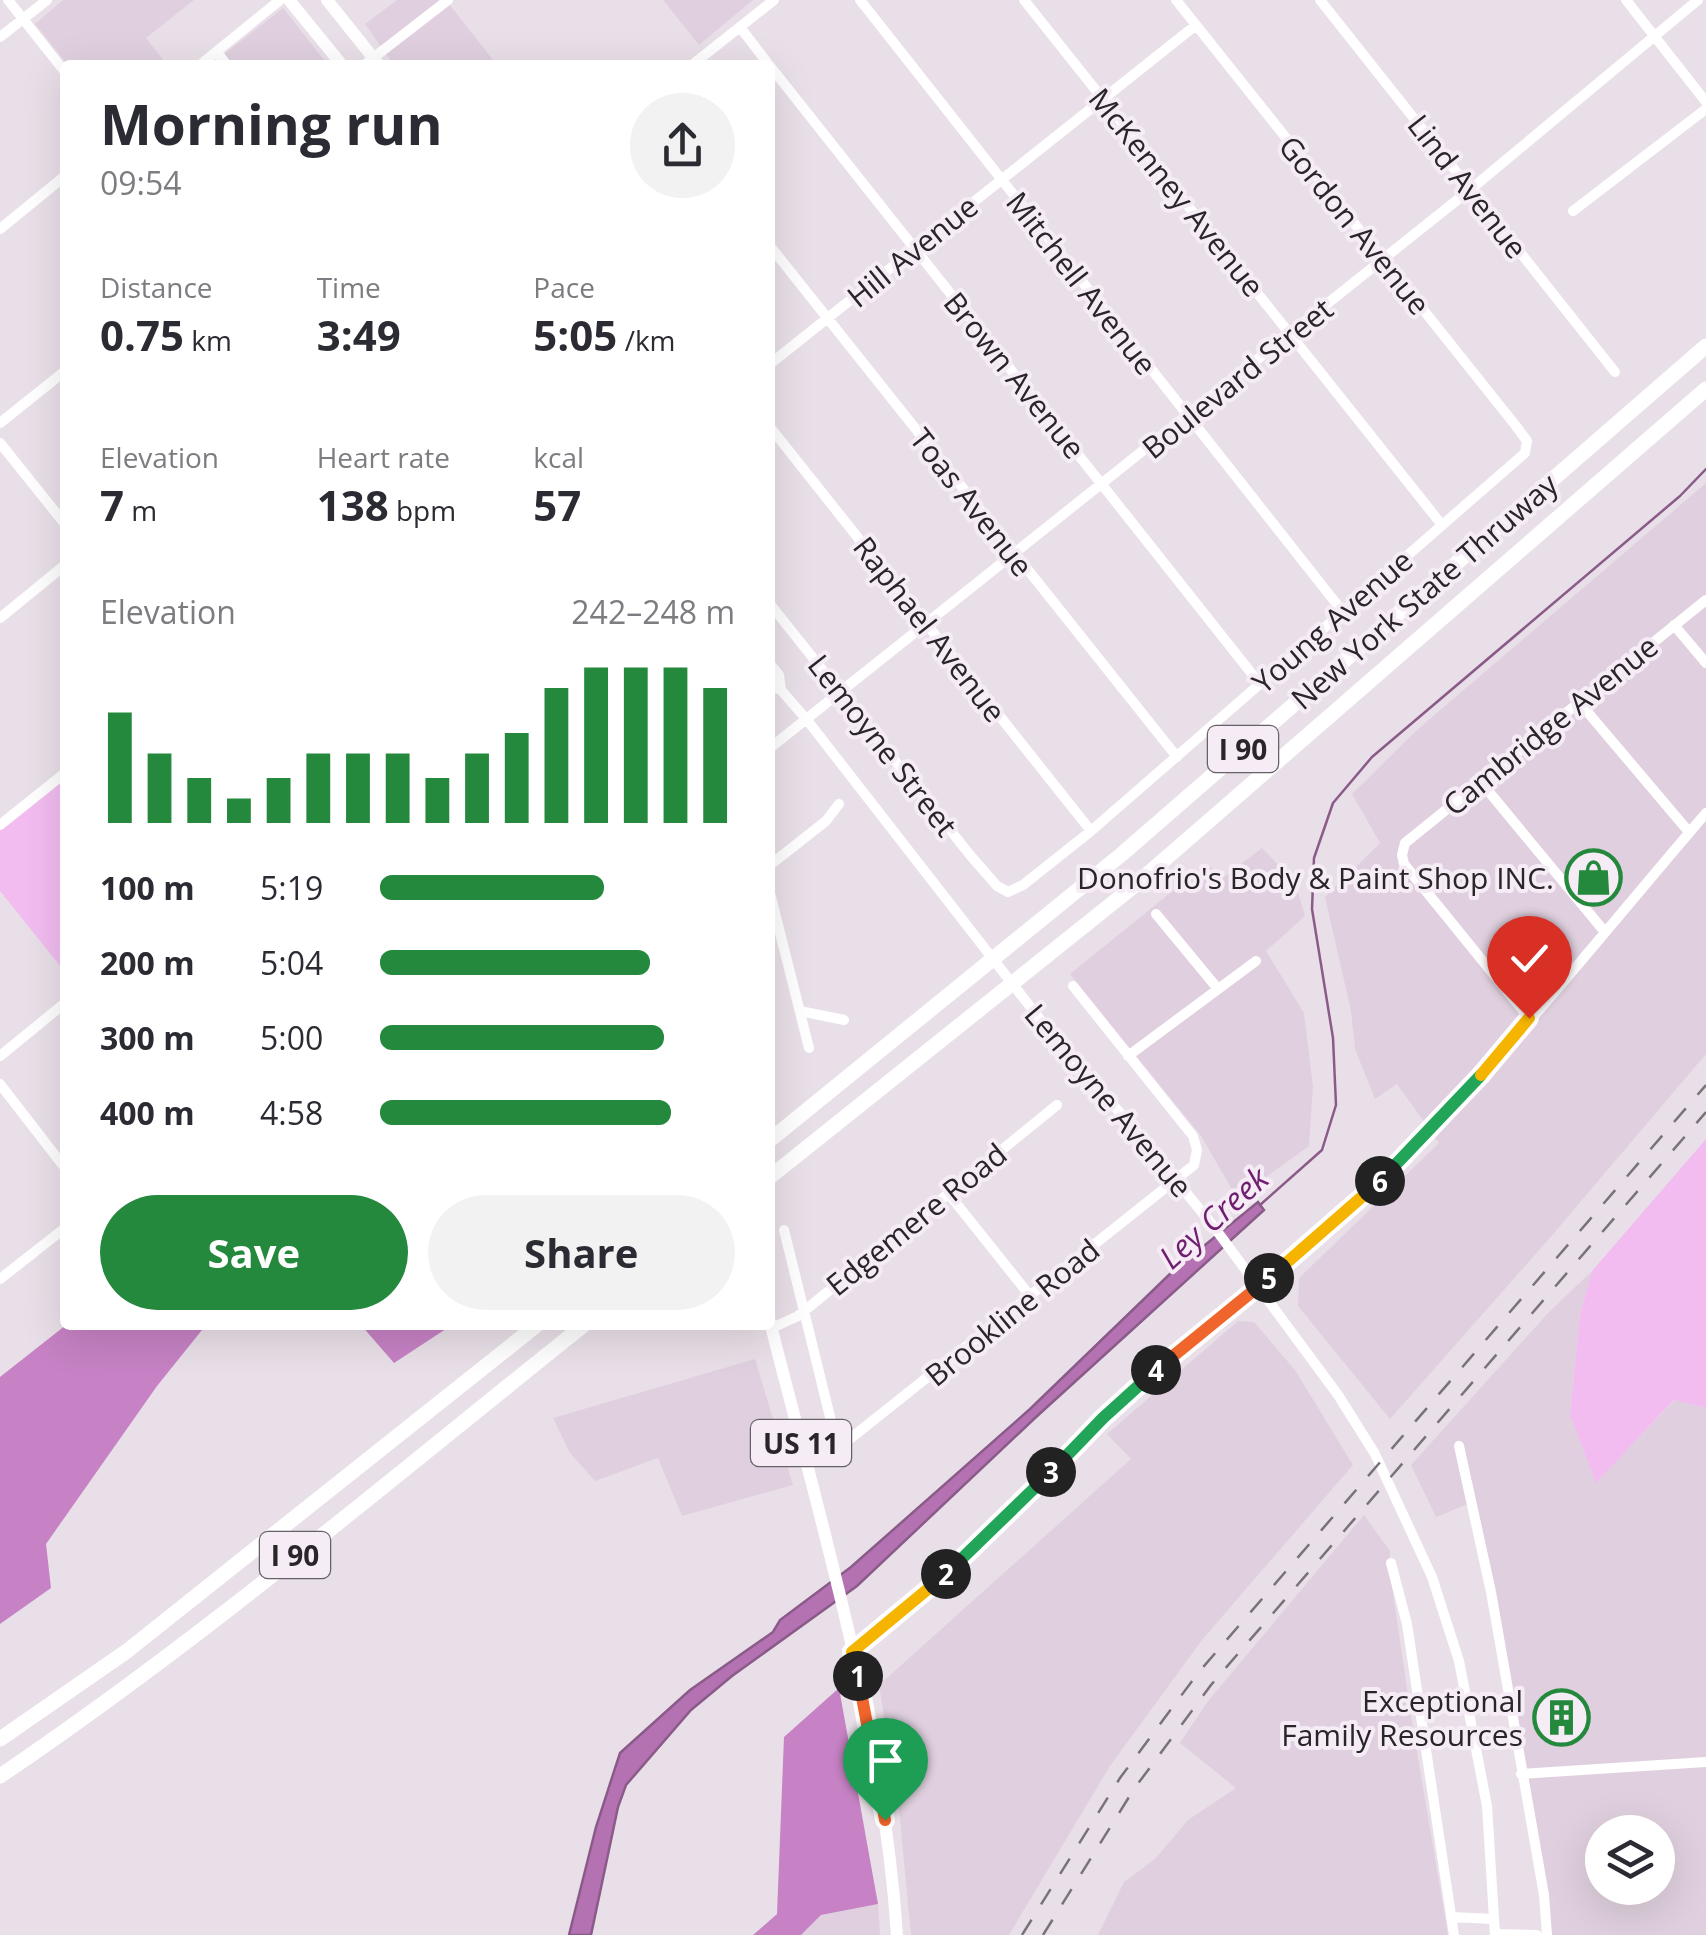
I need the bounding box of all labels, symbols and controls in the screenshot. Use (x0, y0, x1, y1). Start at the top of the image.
street label: McKenney Avenue (1080, 79, 1274, 305)
text: Morning run (100, 86, 443, 161)
button: share (630, 93, 735, 198)
street label: Lind Avenue (1399, 106, 1537, 266)
street label: Gordon Avenue (1270, 127, 1440, 323)
text: 09:54 (100, 161, 182, 204)
street label: Mitchell Avenue (997, 183, 1167, 383)
street label: Hill Avenue (838, 186, 986, 316)
text: Distance (100, 268, 213, 306)
text: Time (317, 268, 381, 306)
text: Pace (533, 268, 595, 306)
street label: Brown Avenue (935, 283, 1095, 467)
street label: Boulevard Street (1133, 288, 1341, 468)
text: 0.75 (100, 306, 184, 363)
text: 3:49 (317, 306, 401, 363)
text: 5:05 (533, 306, 617, 363)
text: km (184, 321, 232, 359)
text: /km (617, 321, 676, 359)
street label: Toas Avenue (901, 419, 1043, 585)
text: Elevation (100, 438, 219, 476)
text: Heart rate (317, 438, 450, 476)
text: kcal (533, 438, 584, 476)
street label: New York State Thruway (1282, 463, 1567, 718)
text: 7 (100, 476, 124, 533)
text: 138 (317, 476, 389, 533)
text: 57 (533, 476, 581, 533)
text: m (124, 491, 157, 529)
text: bpm (389, 491, 456, 529)
street label: Raphael Avenue (845, 528, 1015, 730)
street label: Young Avenue (1243, 540, 1421, 702)
text: Elevation (100, 590, 236, 633)
text: 242–248 m (571, 590, 735, 633)
street label: Cambridge Avenue (1434, 626, 1666, 824)
street label: Lemoyne Street (799, 646, 967, 844)
road number: I 90 (1208, 726, 1278, 772)
shop icon: Donofrio's Body & Paint Shop INC. (1563, 847, 1623, 907)
place label: Donofrio's Body & Paint Shop INC. (1077, 857, 1554, 898)
text: 100 m (100, 866, 195, 909)
text: 5:19 (260, 866, 323, 909)
pin (1487, 916, 1572, 1019)
icon: check (1502, 931, 1557, 986)
text: 200 m (100, 941, 195, 984)
text: 5:04 (260, 941, 323, 984)
street label: Lemoyne Avenue (1016, 995, 1202, 1205)
text: 300 m (100, 1016, 195, 1059)
text: 5:00 (260, 1016, 323, 1059)
text: 400 m (100, 1091, 195, 1134)
text: 4:58 (260, 1091, 323, 1134)
street label: Edgemere Road (817, 1133, 1015, 1305)
water label: Ley Creek (1149, 1156, 1278, 1278)
pin: 6 (1355, 1156, 1405, 1206)
text: 6 (1372, 1162, 1388, 1200)
button: Save (100, 1195, 408, 1310)
button: Share (428, 1195, 735, 1310)
street label: Brookline Road (916, 1229, 1108, 1395)
pin: 5 (1244, 1253, 1294, 1303)
text: 5 (1261, 1259, 1277, 1297)
pin: 4 (1131, 1345, 1181, 1395)
text: 4 (1148, 1351, 1164, 1389)
road number: US 11 (751, 1420, 851, 1466)
pin: 3 (1026, 1447, 1076, 1497)
text: 3 (1043, 1453, 1059, 1491)
road number: I 90 (260, 1532, 330, 1578)
pin: 2 (921, 1549, 971, 1599)
text: 2 (938, 1555, 954, 1593)
pin: 1 (833, 1651, 883, 1701)
text: 1 (850, 1657, 866, 1695)
place label: Exceptional Family Resources (1281, 1680, 1523, 1755)
building icon: Exceptional Family Resources (1532, 1687, 1592, 1747)
pin (843, 1718, 928, 1821)
icon: arrive (858, 1733, 913, 1788)
map controls (1585, 1815, 1675, 1905)
button: layers (1585, 1815, 1675, 1905)

